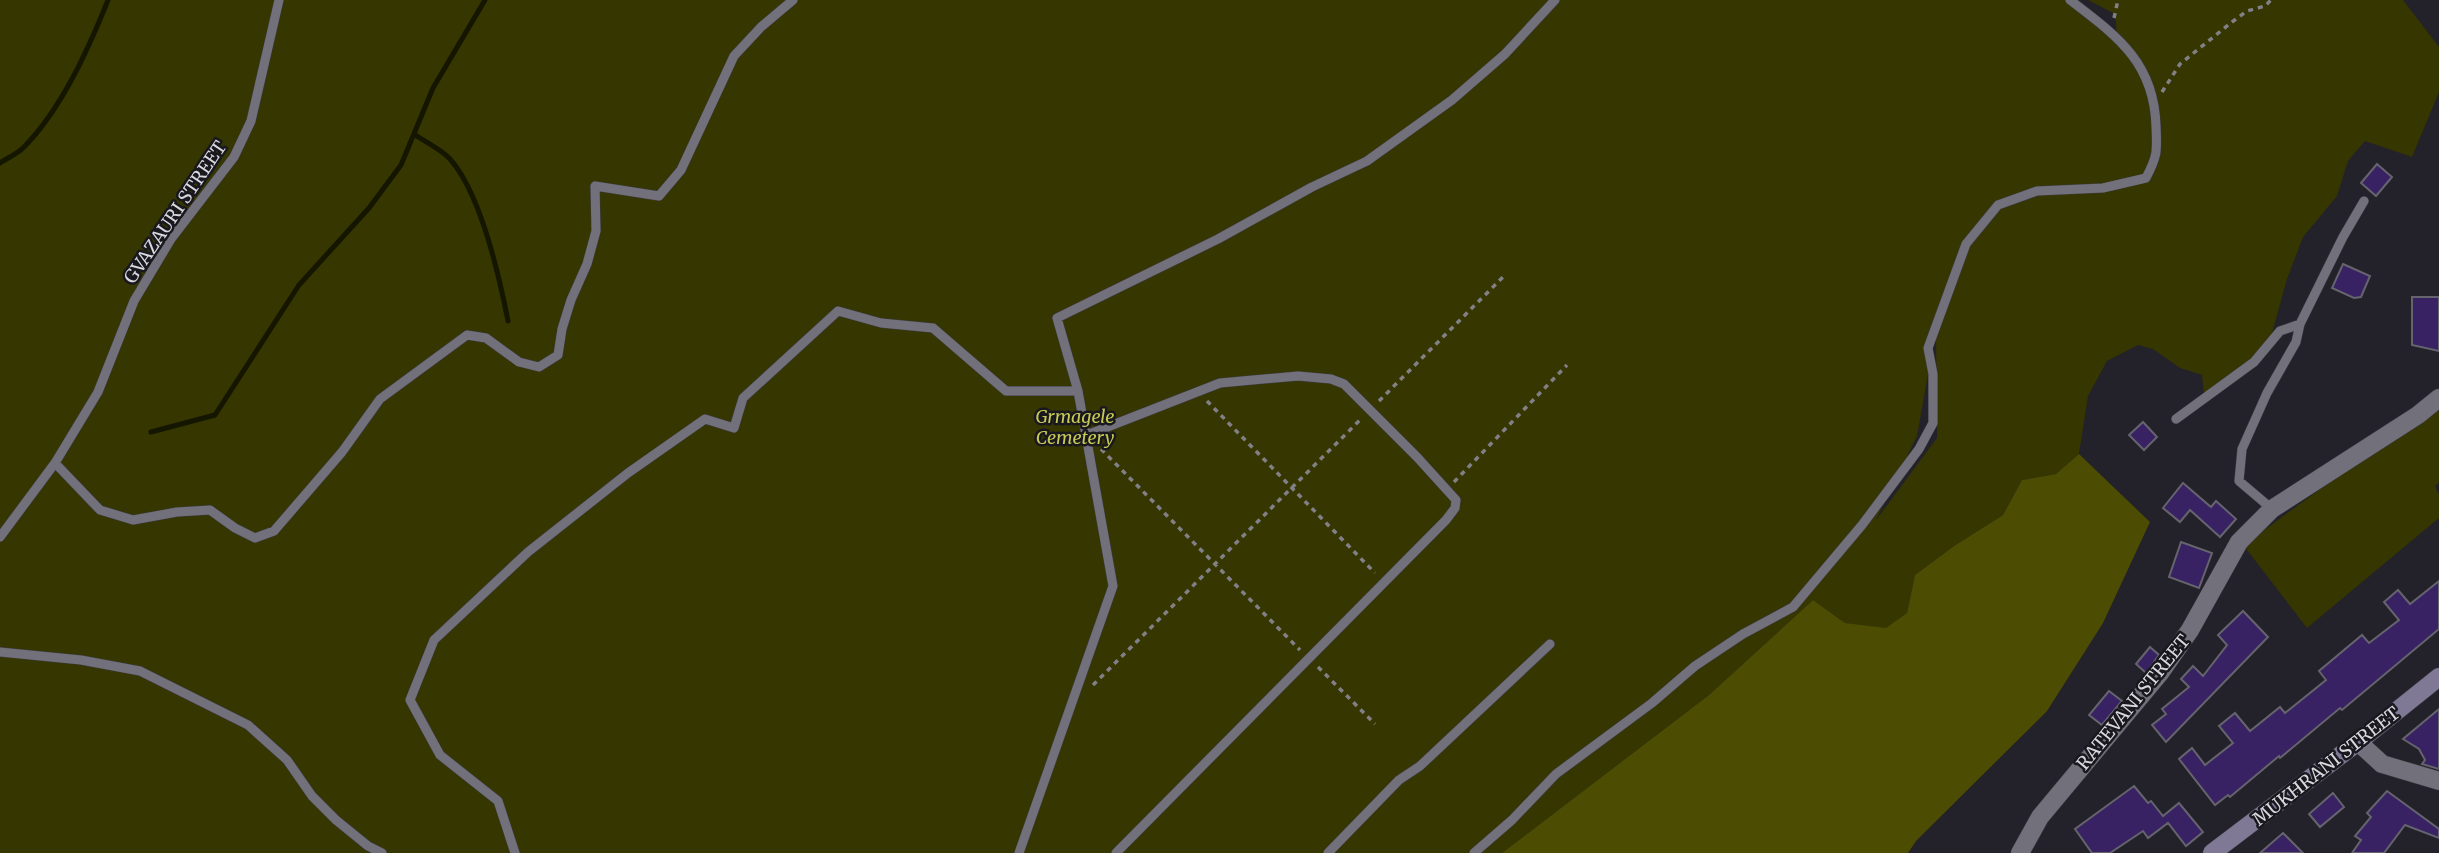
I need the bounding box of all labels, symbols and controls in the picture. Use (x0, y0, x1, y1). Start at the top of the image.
street label: GVAZAURI STREET (119, 136, 232, 288)
park label: Grmagele Cemetery (1036, 405, 1114, 449)
street label: RATEVANI STREET (2071, 629, 2195, 774)
street label: MUKHRANI STREET (2248, 701, 2404, 831)

